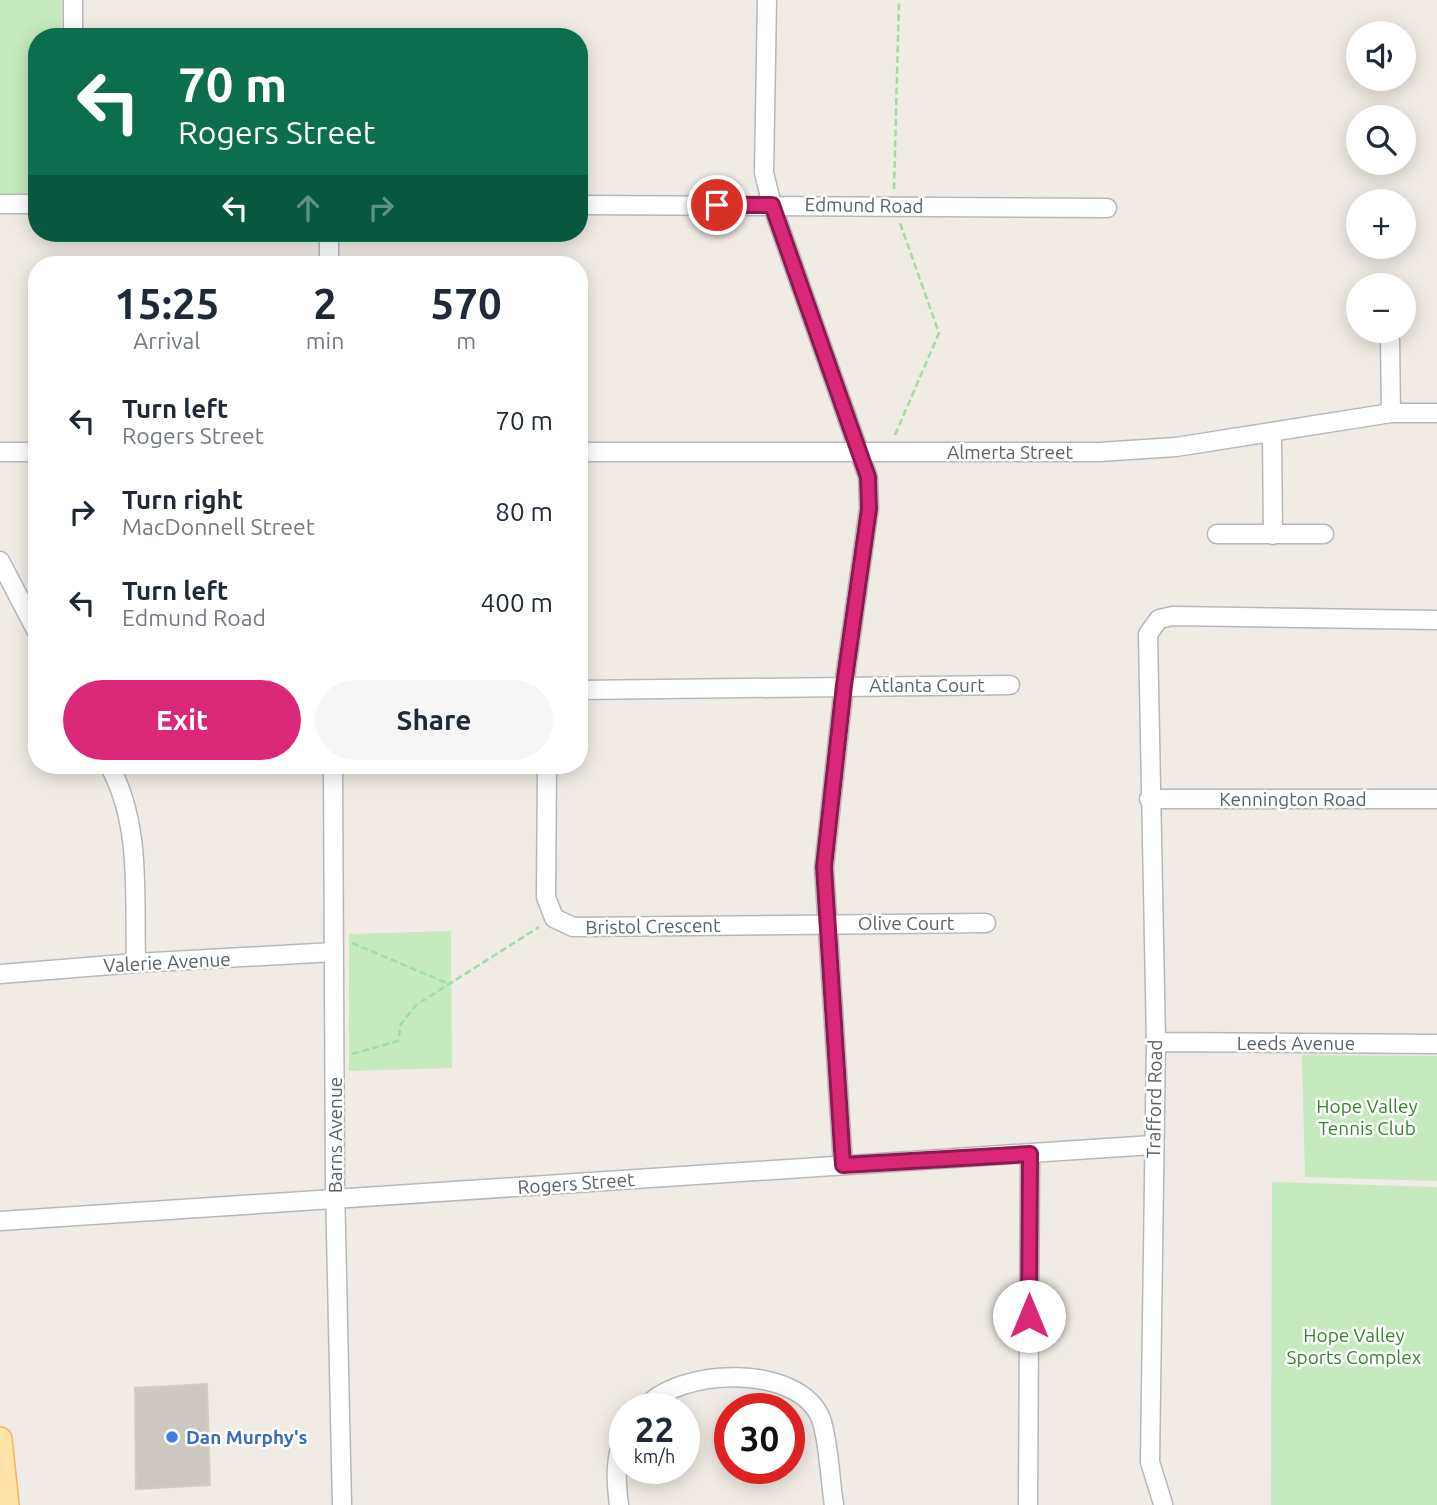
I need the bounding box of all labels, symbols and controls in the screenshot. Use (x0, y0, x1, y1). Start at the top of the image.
map controls (1346, 21, 1416, 343)
button: sound (1346, 21, 1416, 91)
icon: left (63, 56, 154, 147)
text: 70 m (178, 56, 287, 111)
button: search (1346, 105, 1416, 175)
text: Rogers Street (178, 114, 375, 150)
pin (687, 175, 747, 235)
icon: arrive (698, 186, 736, 224)
icon: left (216, 189, 254, 227)
icon: ahead (289, 189, 327, 227)
icon: right (362, 189, 400, 227)
button: + (1346, 189, 1416, 259)
street label: Edmund Road (804, 193, 924, 217)
button: − (1346, 273, 1416, 343)
text: 15:25 (114, 280, 219, 327)
text: 2 (313, 280, 337, 327)
text: 570 (431, 280, 502, 327)
text: Arrival (133, 328, 200, 353)
text: min (306, 328, 344, 353)
text: m (456, 328, 476, 353)
text: Turn left (122, 394, 228, 423)
icon: left (63, 402, 101, 440)
text: 70 m (495, 406, 553, 435)
text: Rogers Street (122, 423, 264, 448)
street label: Almerta Street (947, 441, 1074, 463)
text: Turn right (122, 485, 243, 514)
icon: right (63, 493, 101, 531)
text: 80 m (495, 497, 553, 526)
text: MacDonnell Street (122, 514, 315, 539)
text: Turn left (122, 576, 228, 605)
icon: left (63, 584, 101, 622)
text: 400 m (481, 588, 553, 617)
text: Edmund Road (122, 605, 266, 630)
street label: Atlanta Court (869, 674, 985, 696)
button: Exit (63, 680, 301, 760)
button: Share (315, 680, 553, 760)
street label: Kennington Road (1219, 788, 1367, 810)
street label: Olive Court (858, 912, 955, 934)
street label: Bristol Crescent (585, 914, 721, 938)
street label: Valerie Avenue (103, 948, 231, 976)
street label: Leeds Avenue (1237, 1032, 1355, 1054)
street label: Trafford Road (1142, 1039, 1166, 1159)
street label: Barns Avenue (324, 1077, 346, 1193)
park label: Hope Valley Tennis Club (1316, 1095, 1418, 1139)
street label: Rogers Street (517, 1168, 636, 1198)
position arrow (992, 1279, 1066, 1353)
park label: Hope Valley Sports Complex (1287, 1324, 1422, 1368)
speed limit sign: 30 (714, 1393, 805, 1484)
text: 22 (635, 1409, 674, 1449)
place label: Dan Murphy's (186, 1426, 308, 1448)
marker: Dan Murphy's (164, 1429, 180, 1445)
text: km/h (634, 1446, 675, 1466)

